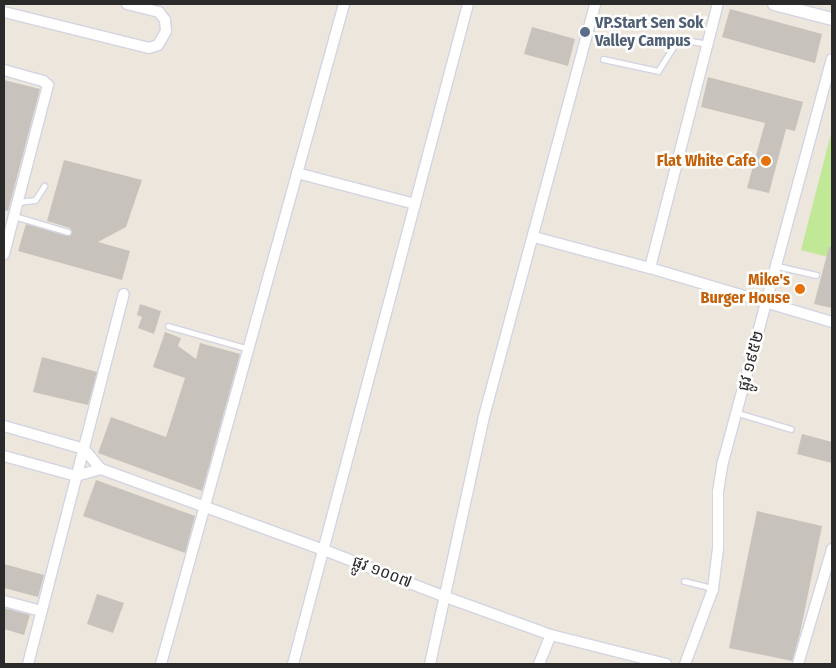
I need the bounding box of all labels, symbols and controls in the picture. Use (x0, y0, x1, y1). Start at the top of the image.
place label: VP.Start Sen Sok Valley Campus (595, 13, 704, 51)
marker: VP.Start Sen Sok Valley Campus (579, 26, 591, 38)
place label: Flat White Cafe (657, 151, 756, 171)
marker: Flat White Cafe (760, 155, 772, 167)
place label: Mike's Burger House (701, 270, 790, 308)
marker: Mike's Burger House (794, 283, 806, 295)
street label: ផ្លូវ ១៩៥២ (734, 329, 768, 393)
street label: ផ្លូវ ១០០៧ (350, 552, 414, 592)

